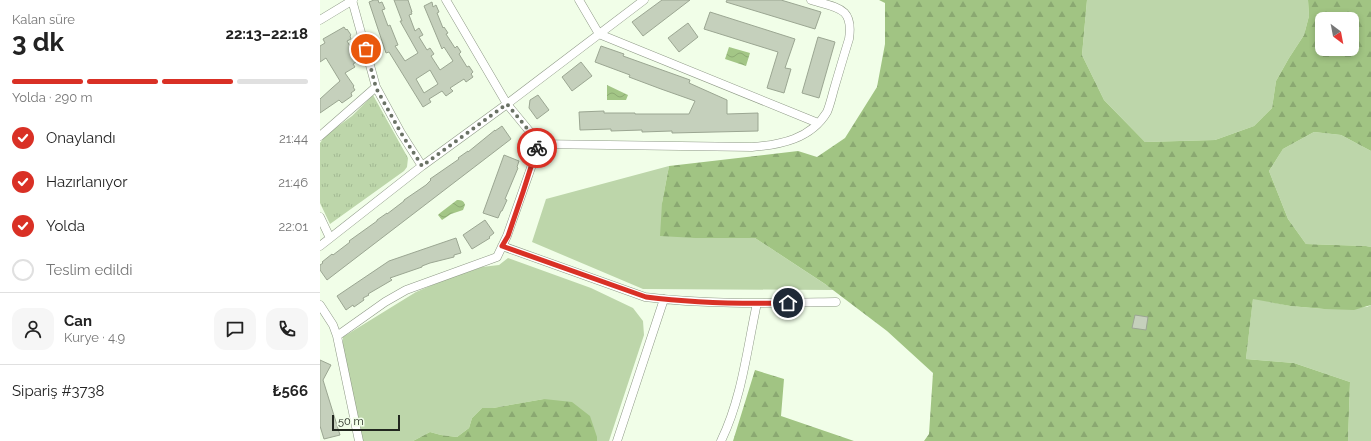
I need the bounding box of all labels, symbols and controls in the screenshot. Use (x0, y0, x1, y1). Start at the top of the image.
text: Kalan süre (12, 12, 75, 27)
north arrow (1315, 12, 1359, 56)
map controls (1315, 12, 1359, 56)
text: 22:13–22:18 (225, 25, 308, 43)
text: 3 dk (12, 27, 64, 57)
pin (349, 32, 383, 66)
icon: bag (355, 38, 377, 60)
text: Yolda · 290 m (12, 90, 92, 105)
icon: check (12, 127, 34, 149)
courier (517, 128, 557, 168)
text: Onaylandı (46, 129, 116, 147)
text: 21:44 (279, 131, 308, 146)
icon: bike (526, 137, 548, 159)
icon: check (12, 171, 34, 193)
text: Hazırlanıyor (46, 173, 127, 191)
text: 21:46 (278, 175, 308, 190)
icon: check (12, 215, 34, 237)
text: Yolda (46, 217, 85, 235)
text: 22:01 (278, 219, 308, 234)
text: Teslim edildi (46, 261, 133, 279)
pin (771, 286, 805, 320)
icon: home (777, 292, 799, 314)
button: person (12, 308, 54, 350)
button: chat (214, 308, 256, 350)
button: phone (266, 308, 308, 350)
text: Can (64, 312, 92, 330)
text: Kurye · 4.9 (64, 330, 125, 345)
text: Sipariş #3738 (12, 382, 104, 400)
text: ₺566 (273, 382, 308, 400)
scale bar (332, 413, 400, 432)
text: 50 m (338, 415, 364, 428)

